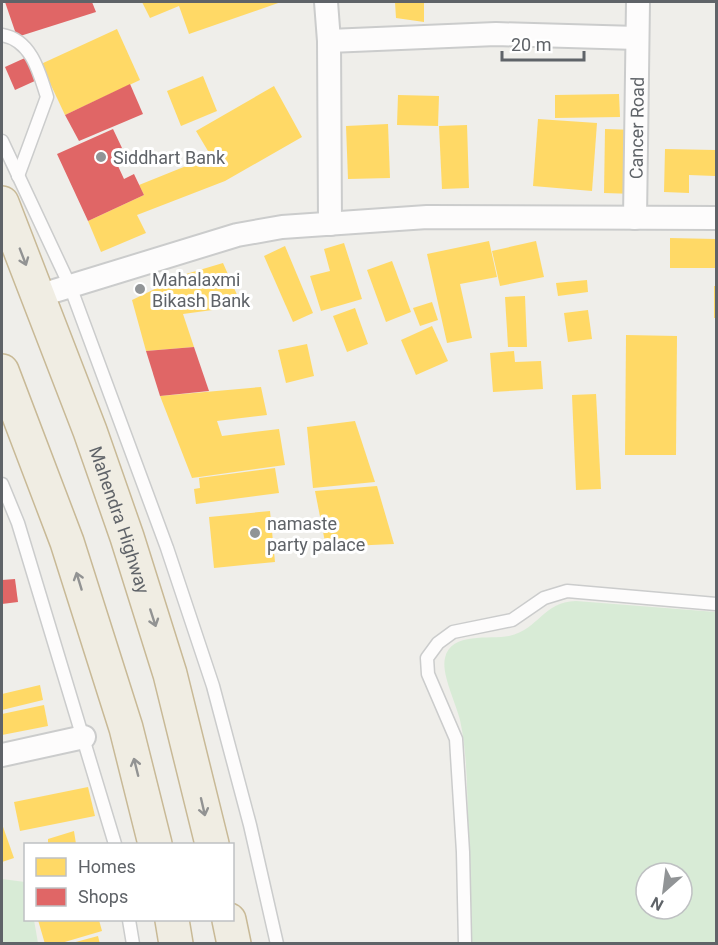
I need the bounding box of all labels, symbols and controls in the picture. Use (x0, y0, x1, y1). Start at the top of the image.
scale bar (502, 24, 584, 62)
text: 20 m (511, 34, 551, 55)
street label: Cancer Road (625, 77, 647, 179)
place label: Siddhart Bank (113, 147, 226, 168)
marker: Siddhart Bank (94, 150, 108, 164)
one-way arrow (18, 247, 29, 266)
place label: Mahalaxmi Bikash Bank (152, 269, 251, 311)
marker: Mahalaxmi Bikash Bank (133, 282, 147, 296)
street label: Mahendra Highway (86, 443, 155, 596)
place label: namaste party palace (267, 513, 365, 555)
marker: namaste party palace (248, 526, 262, 540)
one-way arrow (73, 572, 84, 591)
one-way arrow (148, 608, 159, 627)
one-way arrow (130, 758, 142, 777)
one-way arrow (198, 797, 210, 816)
legend (24, 843, 234, 921)
text: Homes (78, 856, 136, 877)
north arrow (634, 861, 694, 921)
text: Shops (78, 886, 128, 907)
text: N (648, 893, 667, 915)

